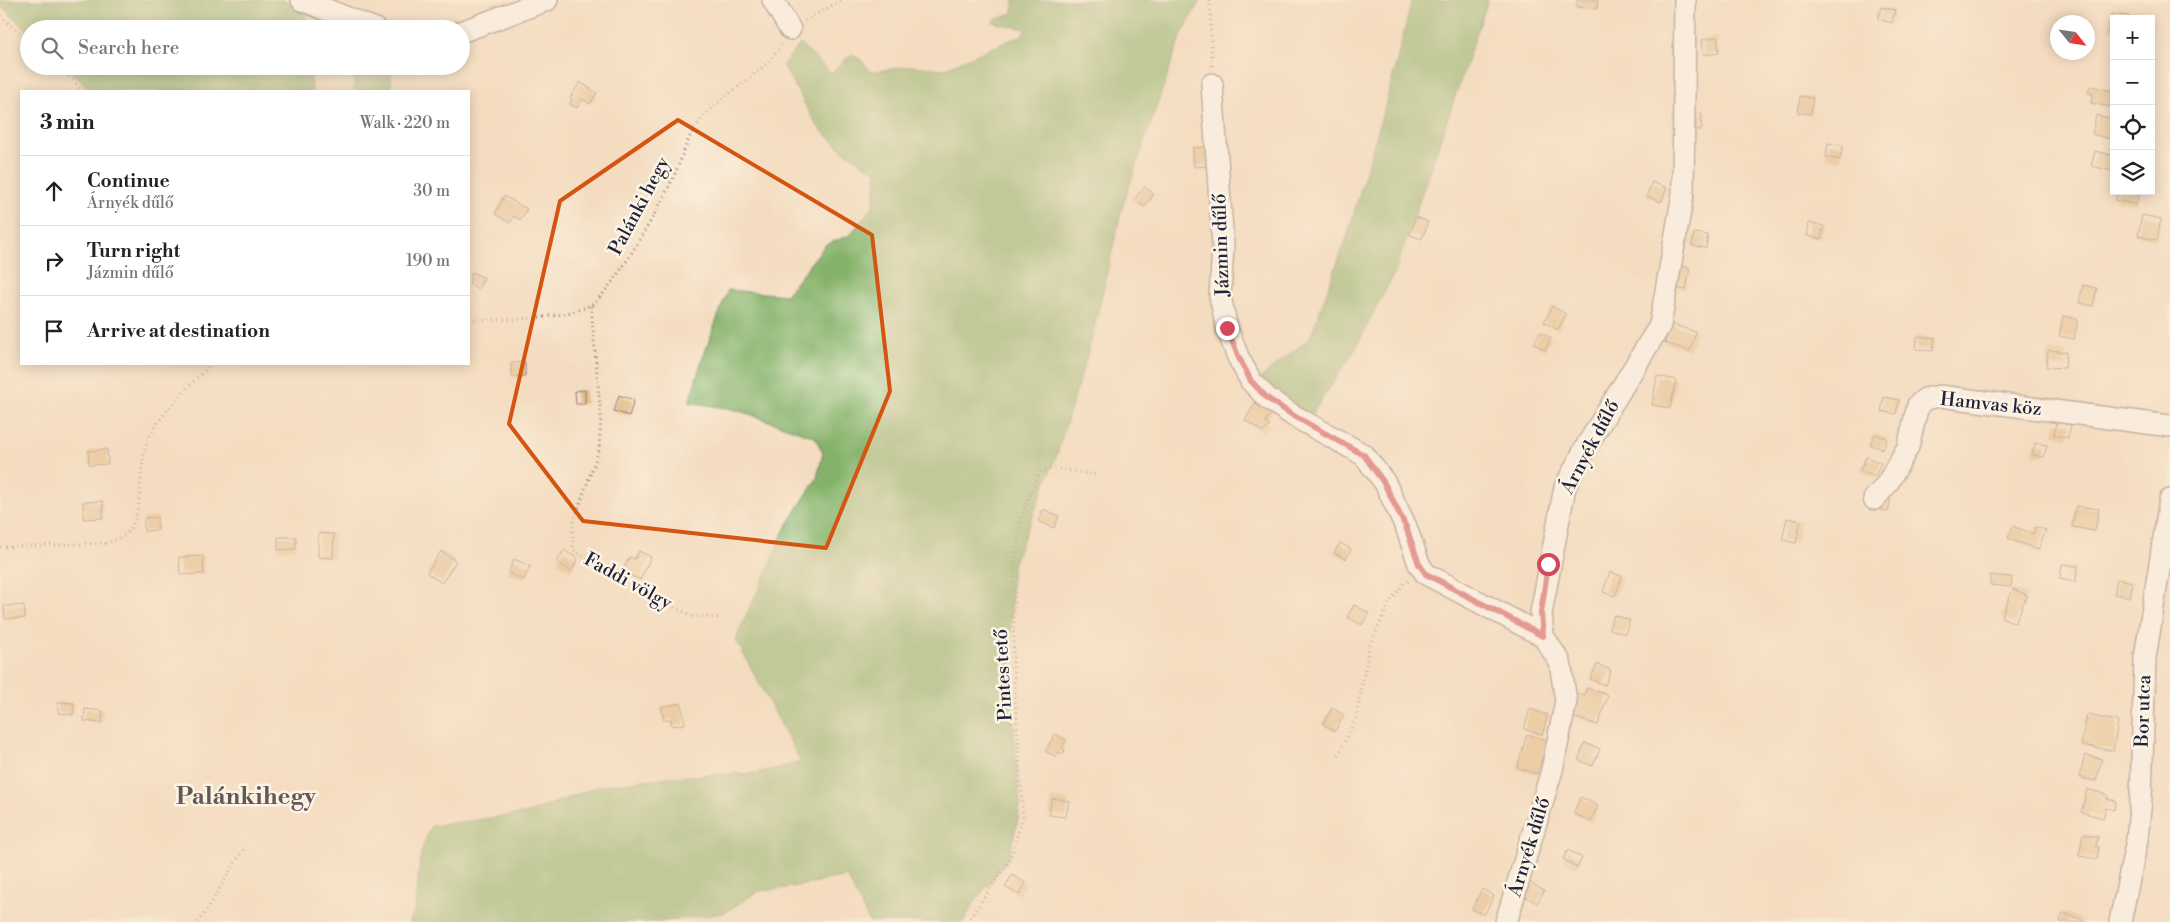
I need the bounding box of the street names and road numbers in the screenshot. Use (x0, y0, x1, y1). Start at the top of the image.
street label: Palánki hegy (603, 152, 675, 259)
street label: Jázmin dűlő (1207, 193, 1235, 298)
street label: Hamvas köz (1939, 387, 2043, 421)
street label: Árnyék dűlő (1554, 395, 1625, 499)
street label: Faddi völgy (580, 547, 677, 615)
street label: Pintes tető (989, 628, 1017, 722)
street label: Bor utca (2130, 674, 2156, 749)
street label: Árnyék dűlő (1501, 794, 1556, 901)

